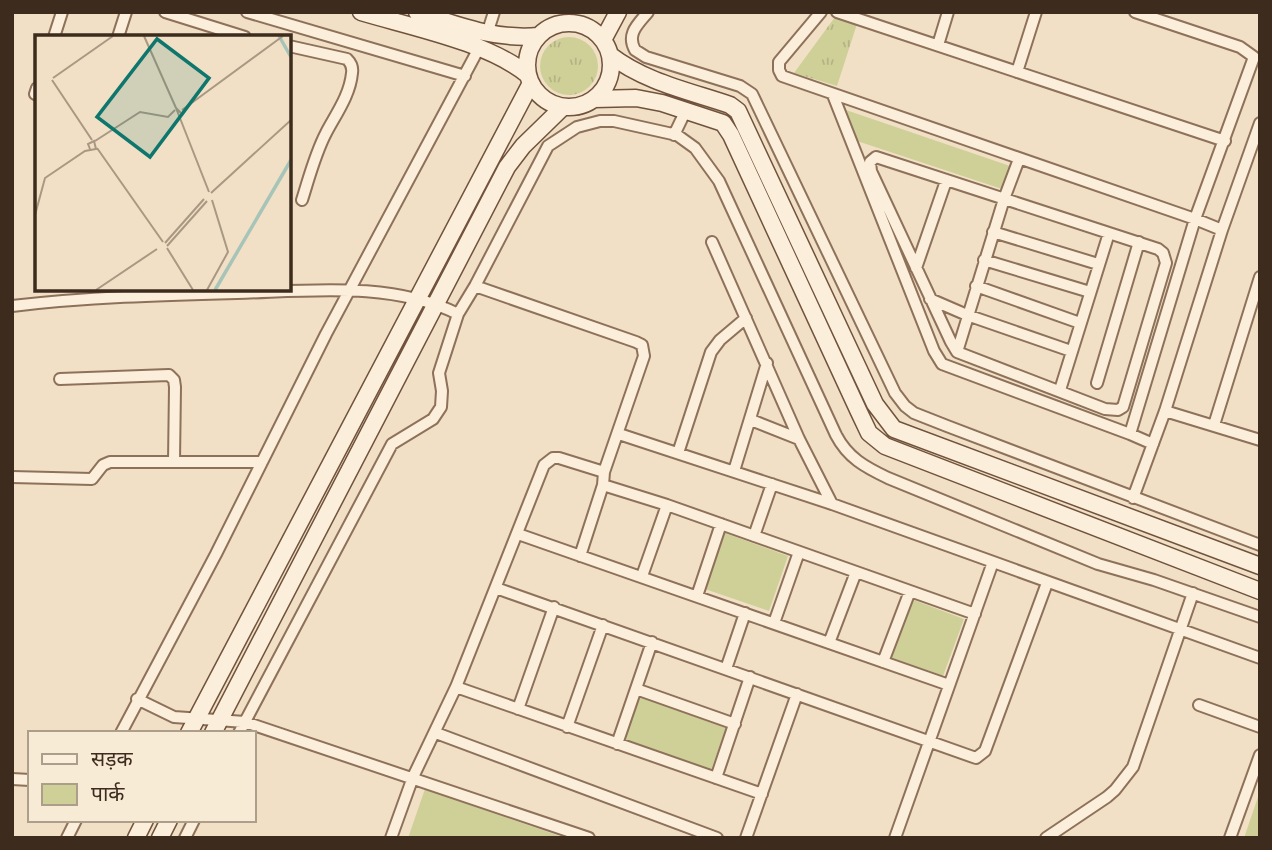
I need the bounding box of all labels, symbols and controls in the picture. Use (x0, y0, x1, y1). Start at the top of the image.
inset map (35, 35, 290, 290)
legend (28, 731, 256, 822)
text: सड़क (91, 745, 133, 772)
text: पार्क (91, 780, 125, 807)

